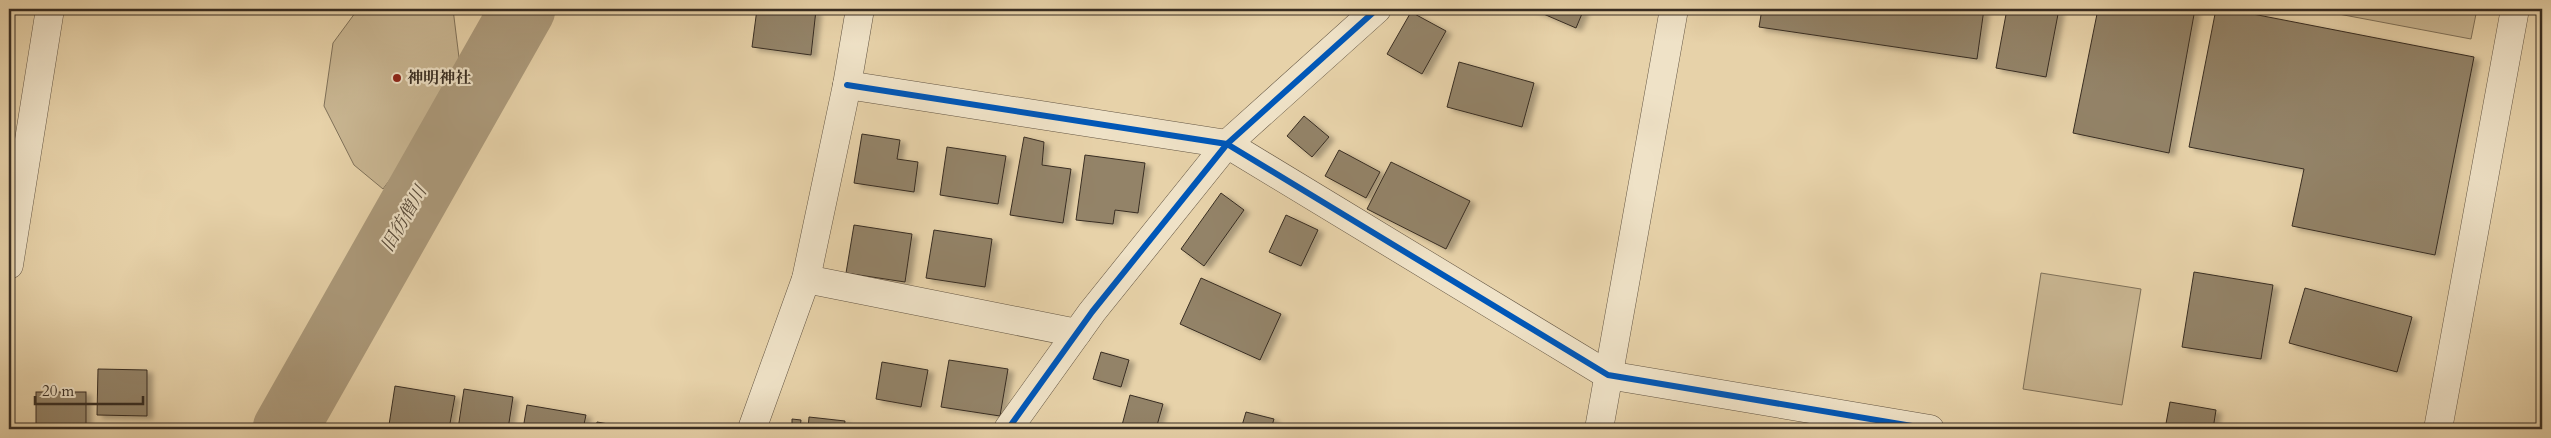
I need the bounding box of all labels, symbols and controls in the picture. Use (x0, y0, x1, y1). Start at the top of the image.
place label: 神明神社 (407, 67, 471, 89)
marker: 神明神社 (391, 72, 403, 84)
water label: 旧彷僧川 (375, 180, 434, 256)
scale bar (35, 373, 142, 405)
text: 20 m (42, 381, 74, 401)

